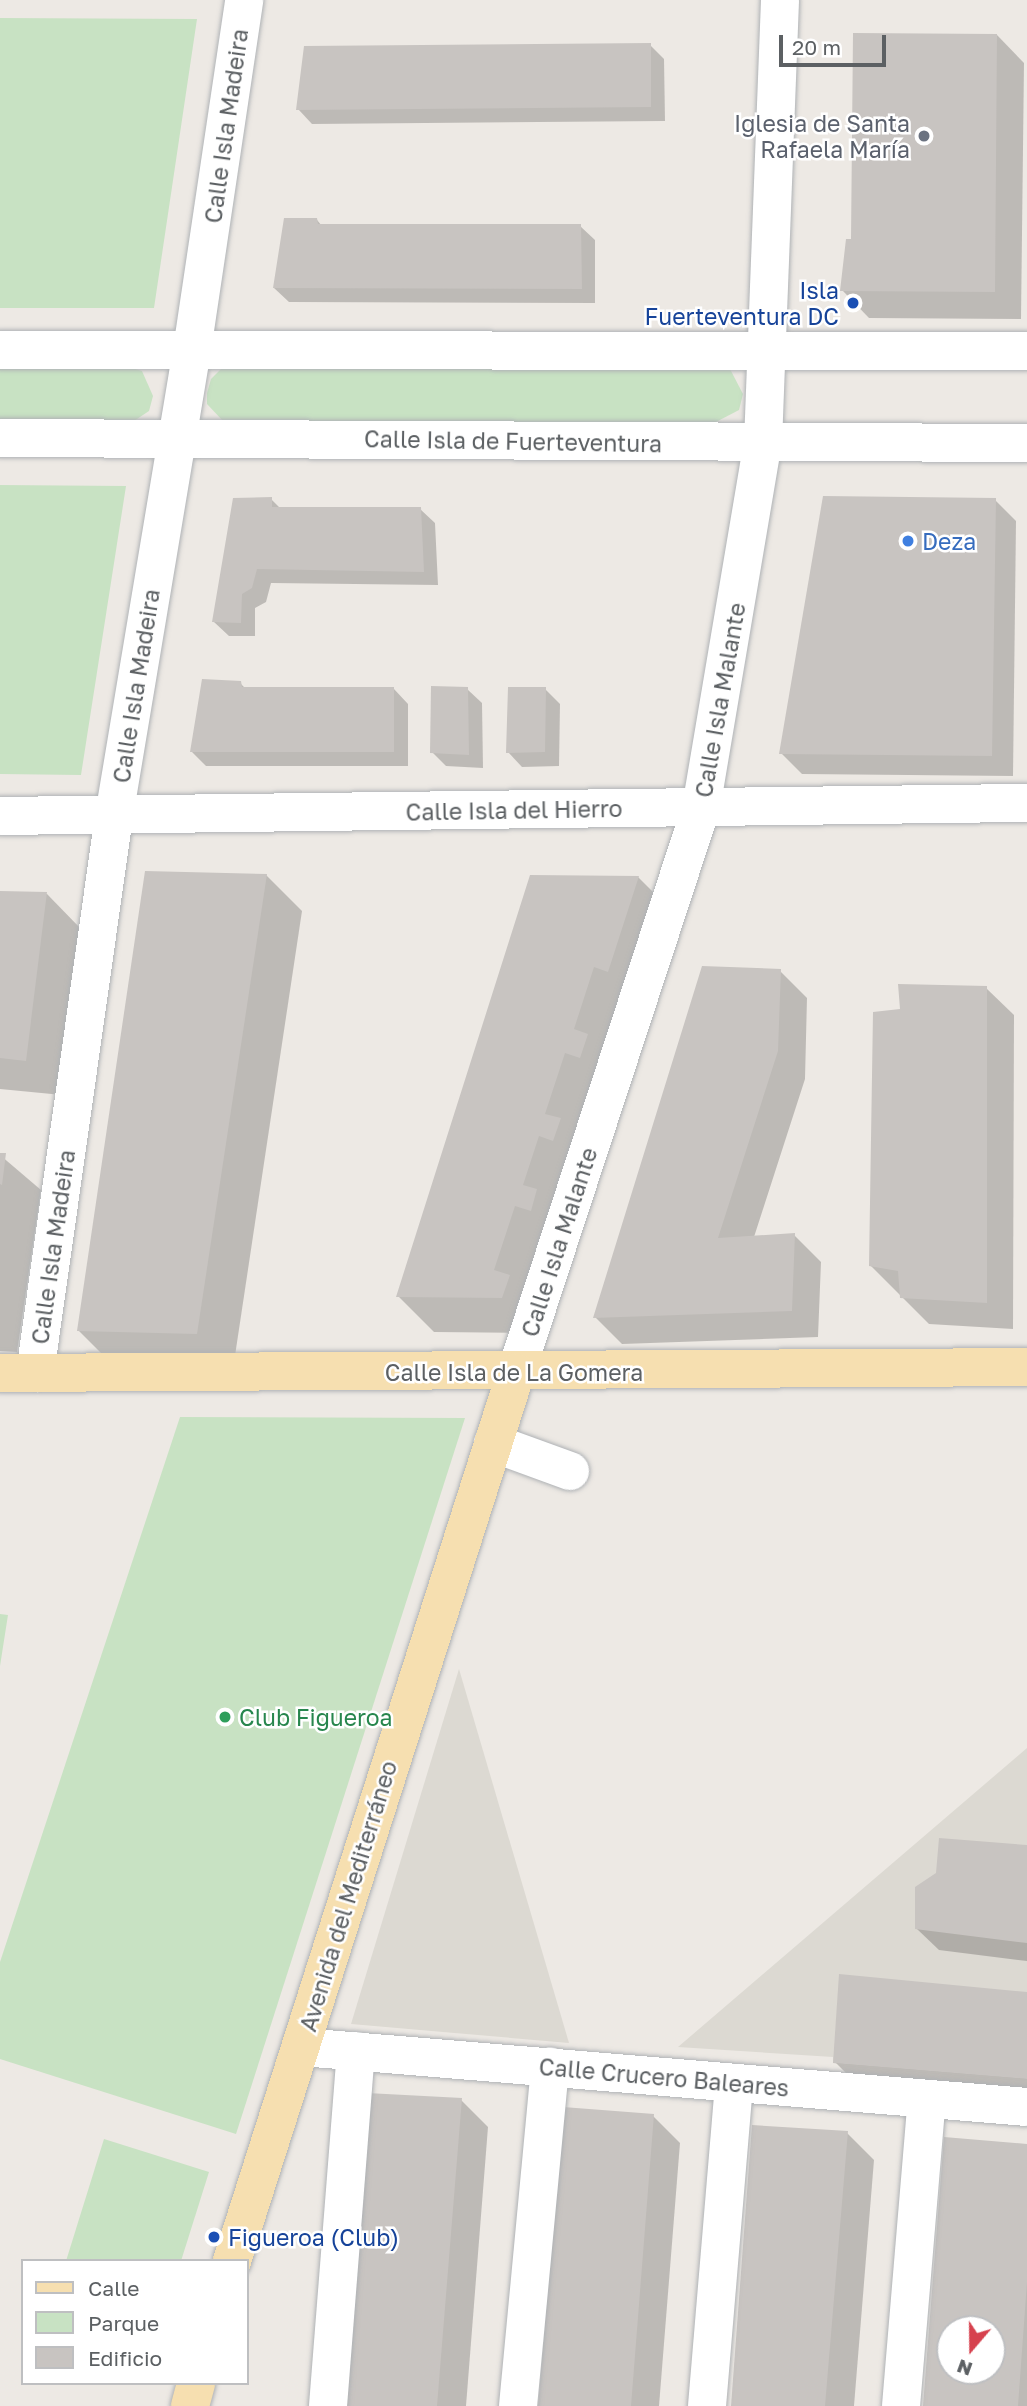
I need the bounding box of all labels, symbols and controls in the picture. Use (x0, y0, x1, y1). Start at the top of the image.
scale bar (782, 21, 889, 65)
street label: Calle Isla Madeira (199, 27, 253, 225)
text: 20 m (792, 34, 841, 60)
place label: Iglesia de Santa Rafaela María (734, 109, 910, 163)
marker: Iglesia de Santa Rafaela María (916, 128, 932, 144)
place label: Isla Fuerteventura DC (645, 276, 839, 330)
marker: Isla Fuerteventura DC (845, 295, 861, 311)
street label: Calle Isla de Fuerteventura (364, 425, 662, 457)
place label: Deza (922, 527, 976, 555)
marker: Deza (900, 533, 916, 549)
street label: Calle Isla Madeira (107, 587, 165, 785)
street label: Calle Isla Malante (689, 600, 751, 800)
street label: Calle Isla del Hierro (405, 794, 623, 826)
street label: Calle Isla Malante (515, 1144, 603, 1340)
street label: Calle Isla Madeira (26, 1148, 80, 1346)
street label: Calle Isla de La Gomera (385, 1358, 643, 1386)
place label: Club Figueroa (239, 1703, 393, 1731)
marker: Club Figueroa (217, 1709, 233, 1725)
street label: Avenida del Mediterráneo (294, 1757, 402, 2035)
street label: Calle Crucero Baleares (538, 2052, 790, 2102)
place label: Figueroa (Club) (228, 2223, 399, 2251)
marker: Figueroa (Club) (206, 2229, 222, 2245)
legend (21, 2259, 248, 2385)
text: Calle (88, 2275, 140, 2301)
text: Parque (88, 2310, 159, 2336)
north arrow (936, 2315, 1006, 2385)
text: Edificio (88, 2345, 162, 2371)
text: N (954, 2355, 975, 2382)

